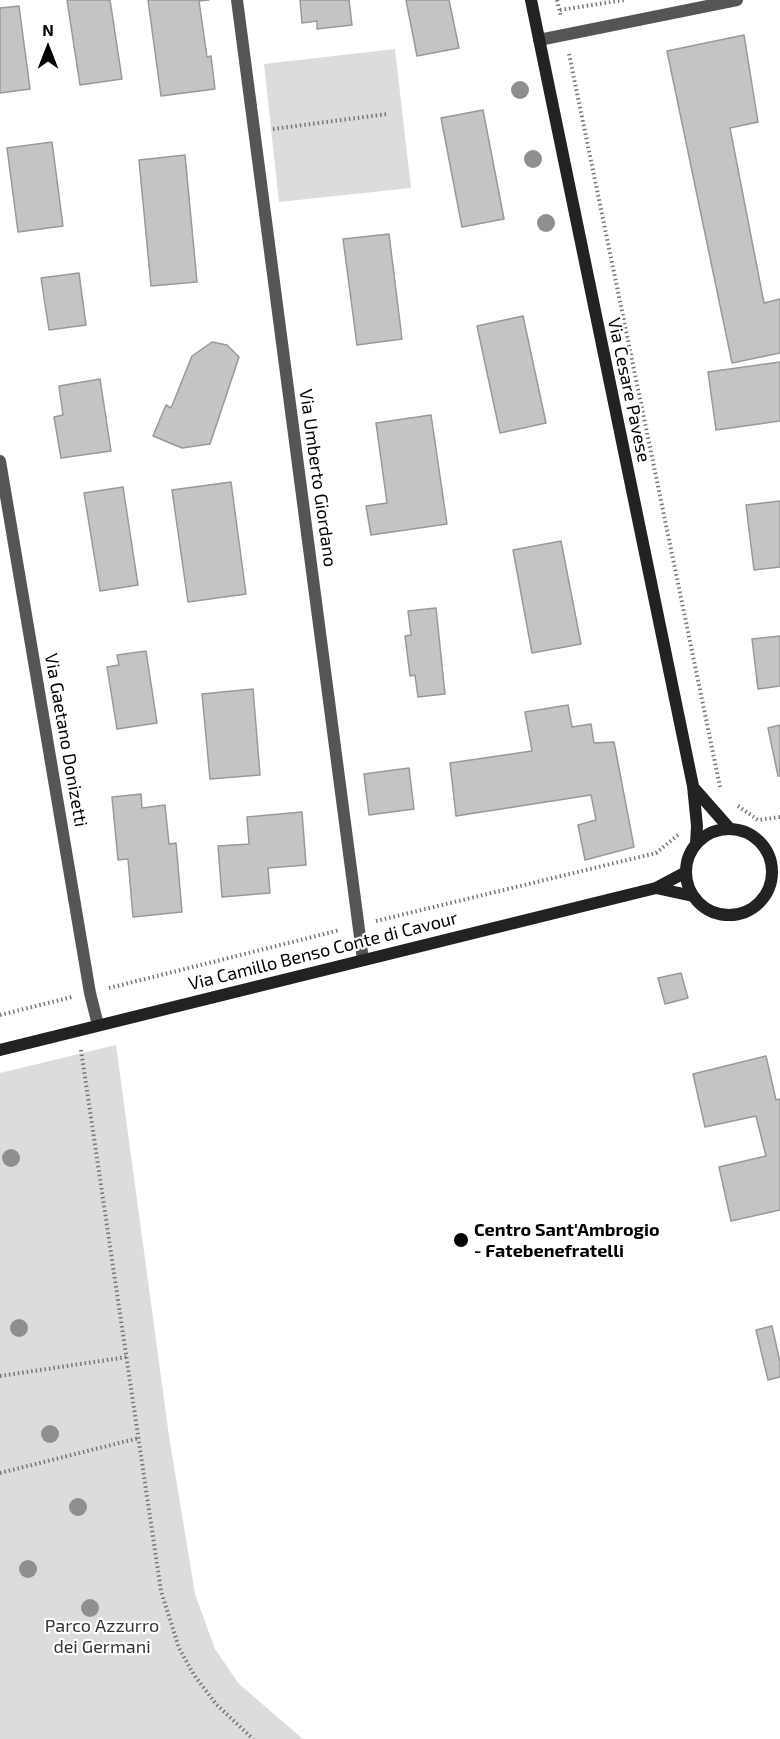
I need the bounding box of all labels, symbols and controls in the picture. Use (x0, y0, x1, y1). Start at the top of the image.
north arrow (18, 18, 78, 78)
text: N (42, 20, 54, 39)
street label: Via Cesare Pavese (603, 316, 655, 464)
street label: Via Umberto Giordano (295, 388, 341, 568)
street label: Via Gaetano Donizetti (40, 652, 92, 828)
street label: Via Camillo Benso Conte di Cavour (186, 907, 460, 995)
place label: Centro Sant'Ambrogio - Fatebenefratelli (474, 1219, 660, 1262)
marker: Centro Sant'Ambrogio - Fatebenefratelli (452, 1231, 470, 1249)
park label: Parco Azzurro dei Germani (45, 1615, 159, 1658)

